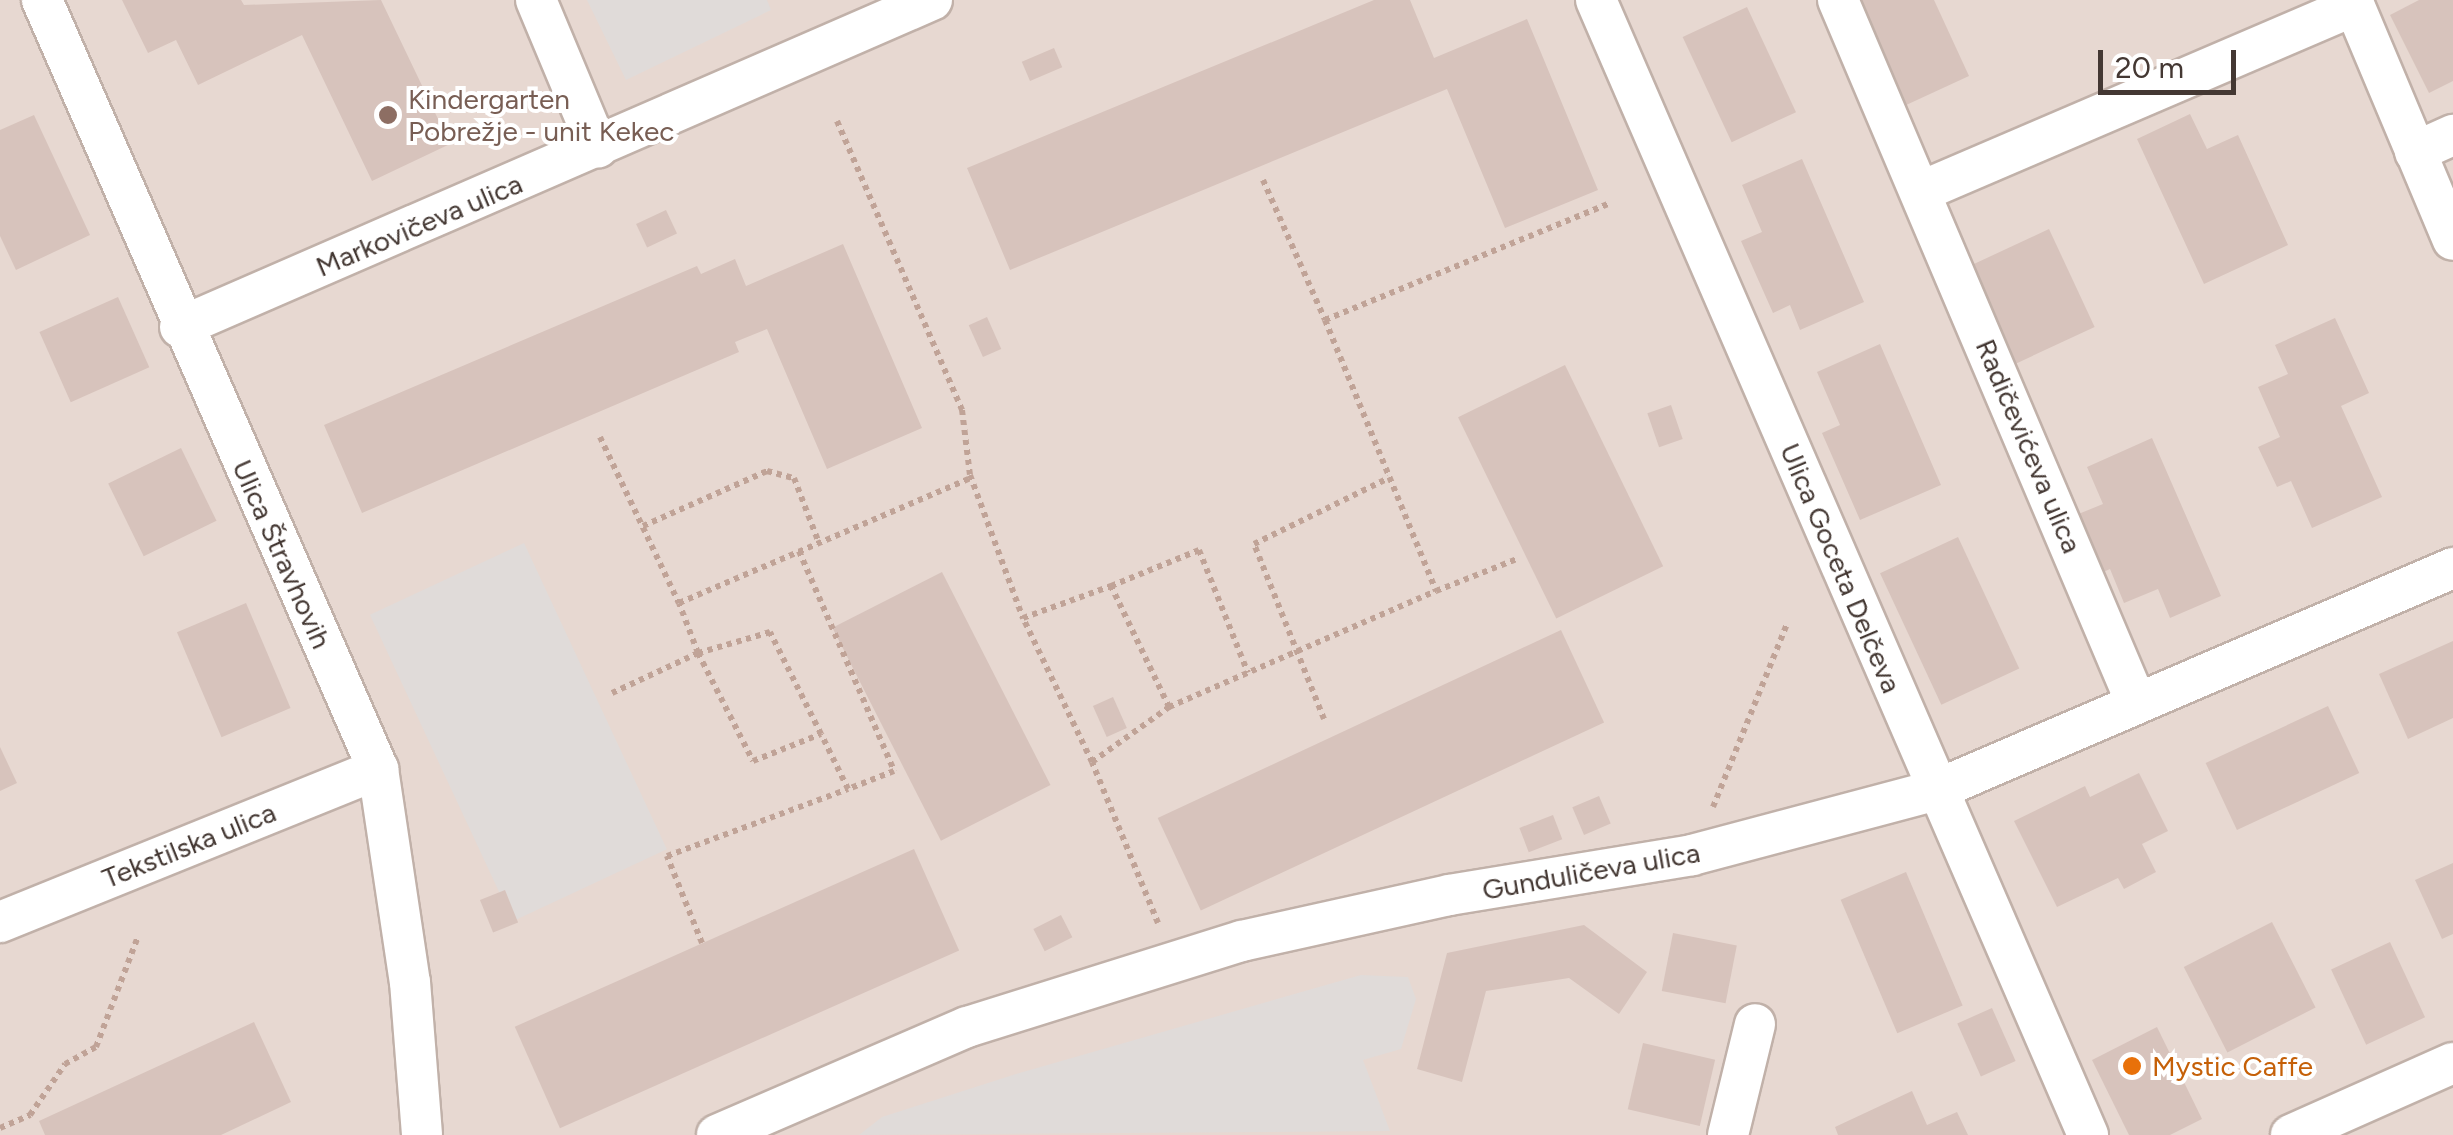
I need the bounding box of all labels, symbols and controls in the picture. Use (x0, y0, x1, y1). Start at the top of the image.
scale bar (2103, 30, 2240, 92)
text: 20 m (2115, 49, 2184, 86)
place label: Kindergarten Pobrežje - unit Kekec (408, 82, 674, 148)
marker: Kindergarten Pobrežje - unit Kekec (377, 104, 399, 126)
street label: Markovičeva ulica (311, 166, 527, 284)
street label: Radičevićeva ulica (1969, 334, 2089, 558)
street label: Ulica Goceta Delčeva (1773, 438, 1909, 698)
street label: Ulica Štravhovih (225, 455, 339, 653)
street label: Tekstilska ulica (97, 795, 281, 895)
street label: Gunduličeva ulica (1480, 835, 1702, 907)
place label: Mystic Caffe (2152, 1049, 2313, 1083)
marker: Mystic Caffe (2121, 1055, 2143, 1077)

